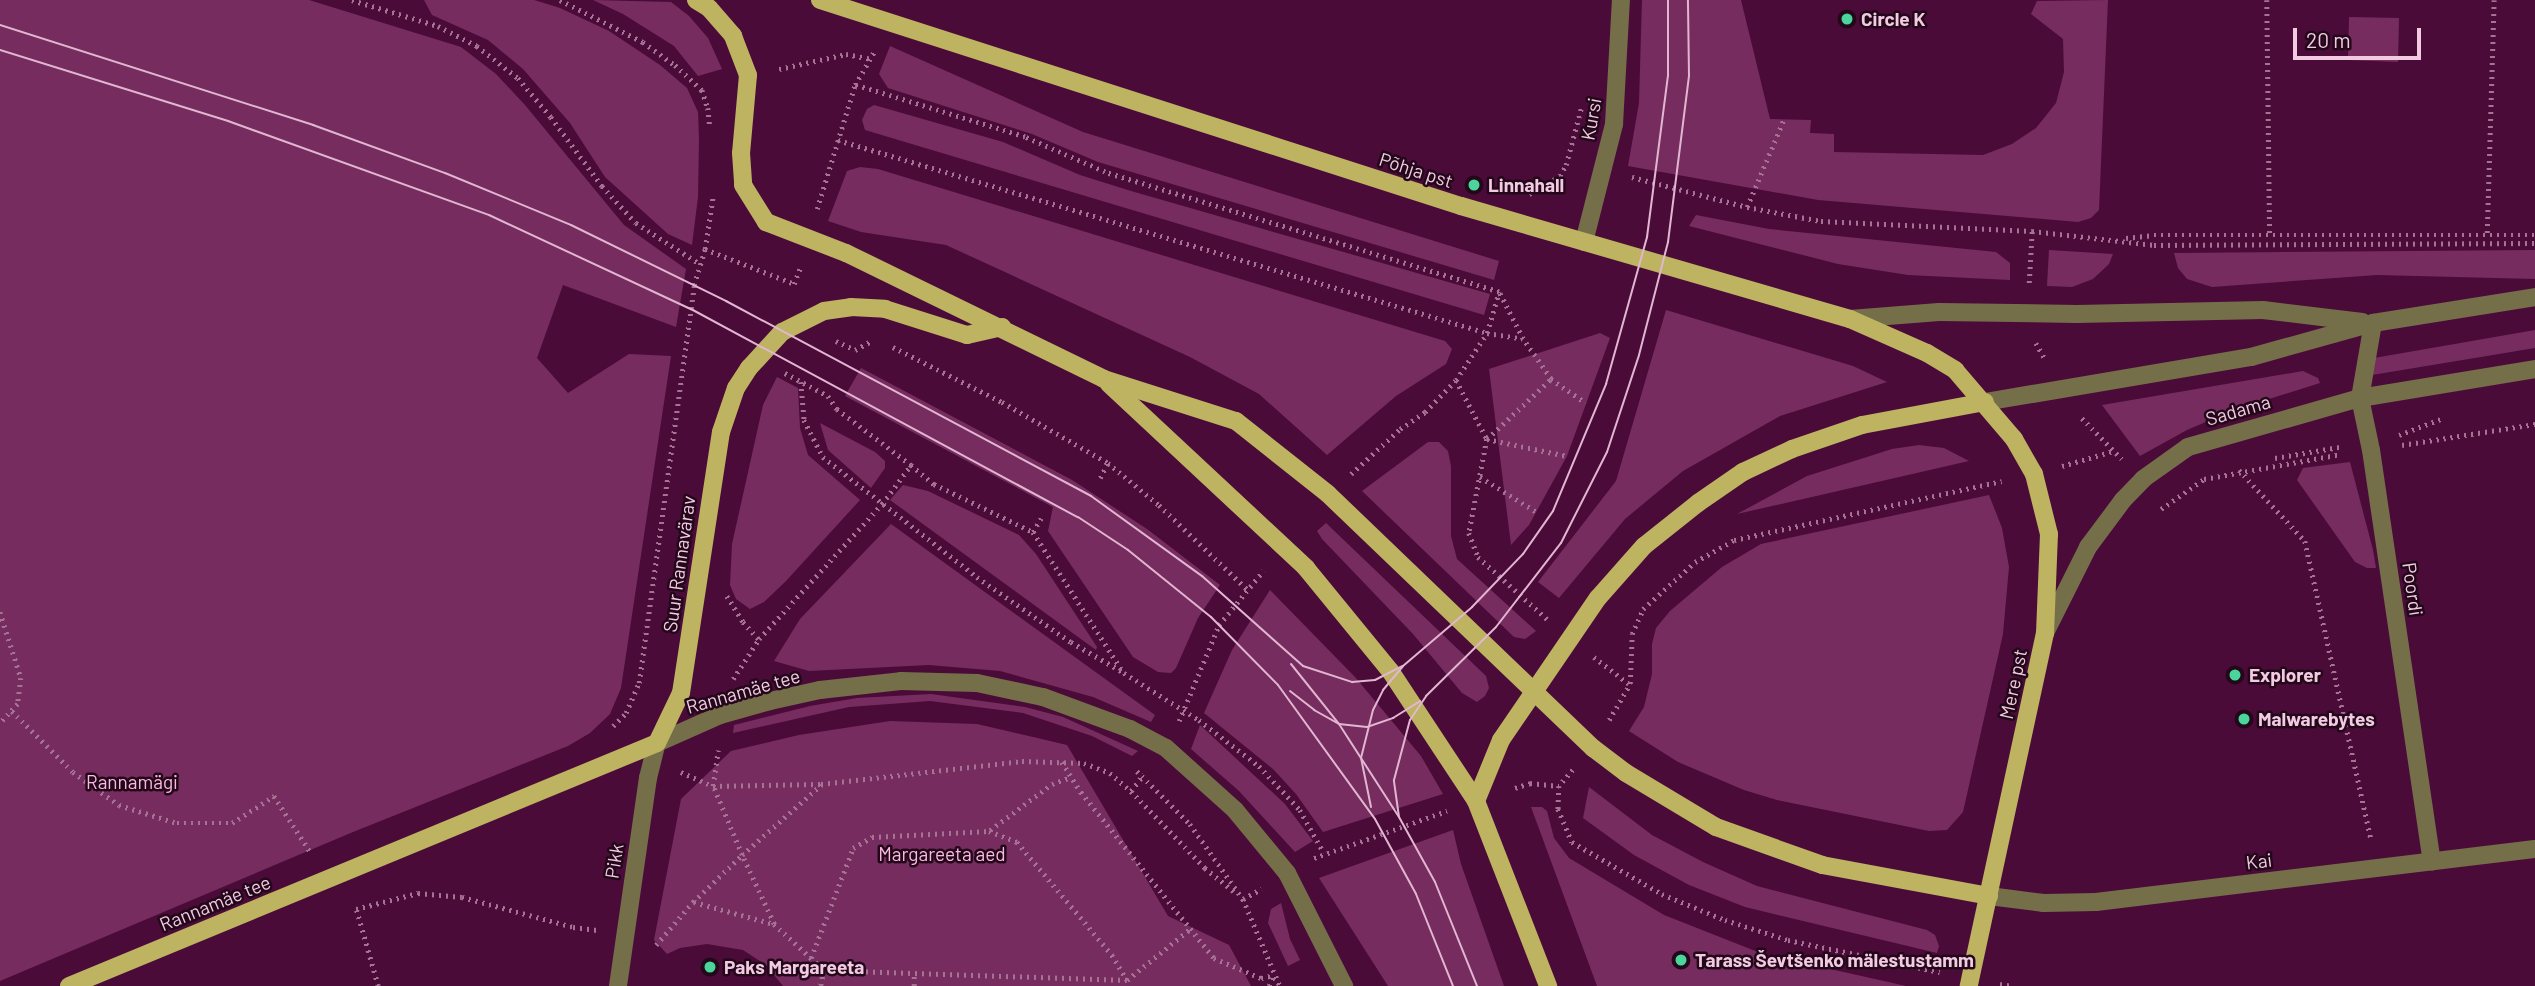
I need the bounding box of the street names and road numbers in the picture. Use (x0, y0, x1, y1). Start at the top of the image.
street label: Kursi (1576, 96, 1606, 142)
street label: Põhja pst (1376, 147, 1456, 193)
street label: Sadama (2203, 390, 2273, 430)
street label: Suur Rannavärav (658, 494, 700, 634)
street label: Poordi (2398, 561, 2428, 617)
street label: Mere pst (1994, 647, 2032, 721)
street label: Rannamäe tee (683, 664, 803, 718)
street label: Pikk (600, 842, 628, 880)
street label: Kai (2245, 848, 2273, 874)
street label: Rannamäe tee (156, 870, 274, 936)

